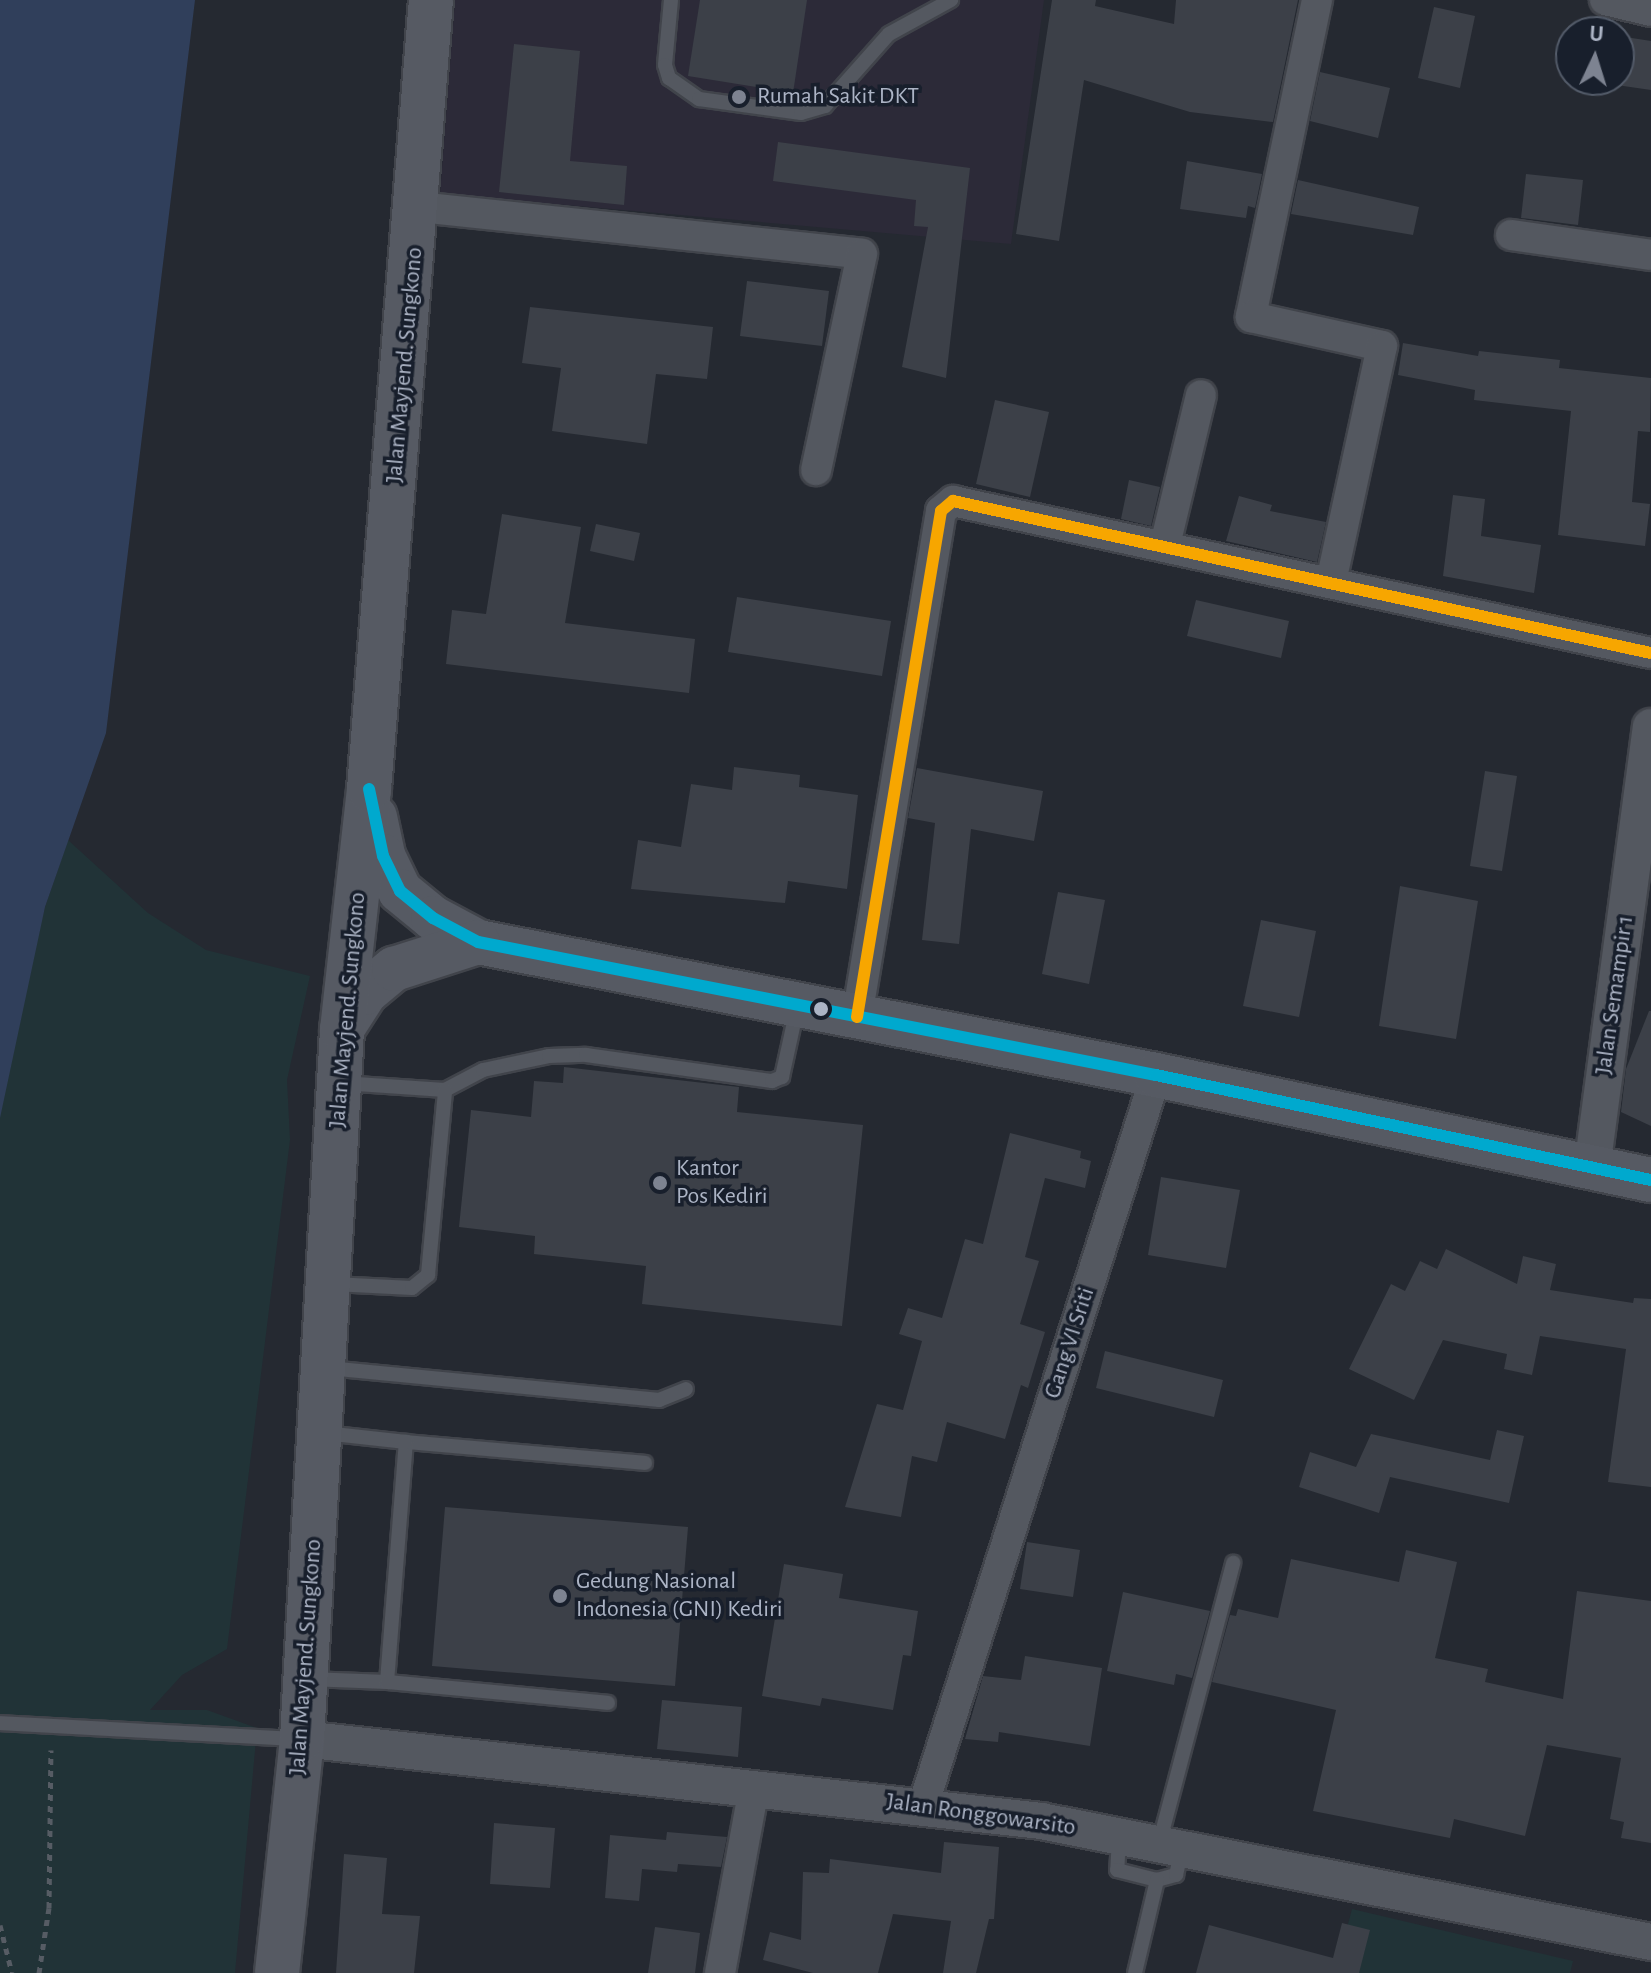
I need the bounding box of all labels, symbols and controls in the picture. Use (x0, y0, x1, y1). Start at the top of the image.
north arrow (1555, 16, 1635, 96)
text: U (1589, 23, 1604, 46)
place label: Rumah Sakit DKT (757, 83, 919, 111)
marker: Rumah Sakit DKT (728, 86, 750, 108)
street label: Jalan Mayjend. Sungkono (380, 246, 430, 484)
street label: Jalan Mayjend. Sungkono (323, 891, 373, 1129)
street label: Jalan Semampir 1 (1590, 914, 1640, 1076)
unlabelled marker (813, 1001, 829, 1017)
place label: Kantor Pos Kediri (676, 1155, 768, 1211)
marker: Kantor Pos Kediri (651, 1174, 669, 1192)
street label: Gang VI Sriti (1039, 1284, 1101, 1402)
street label: Jalan Mayjend. Sungkono (283, 1538, 329, 1776)
place label: Gedung Nasional Indonesia (GNI) Kediri (576, 1568, 783, 1624)
marker: Gedung Nasional Indonesia (GNI) Kediri (551, 1587, 569, 1605)
street label: Jalan Ronggowarsito (885, 1787, 1077, 1843)

